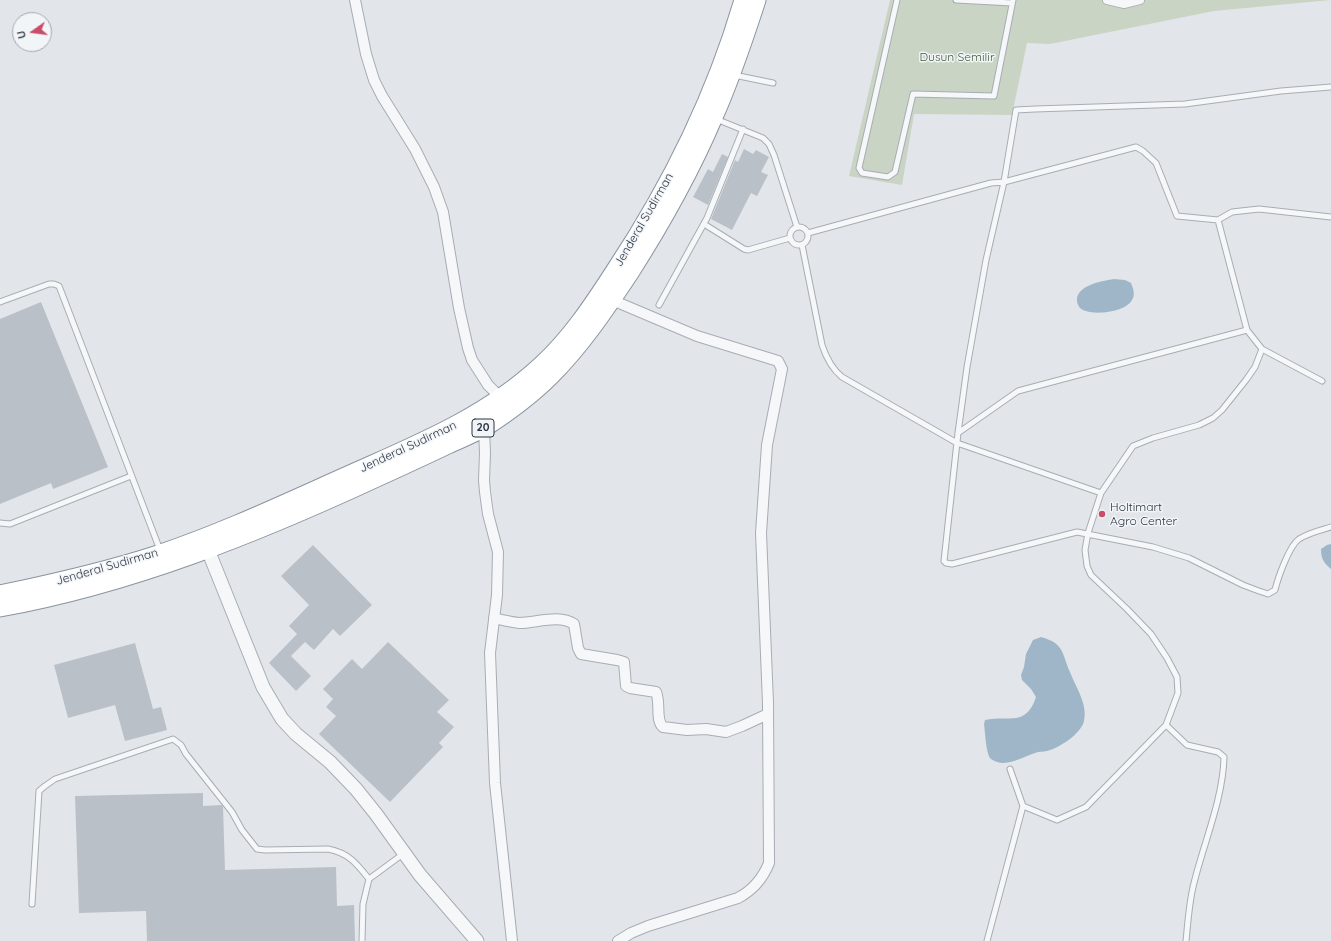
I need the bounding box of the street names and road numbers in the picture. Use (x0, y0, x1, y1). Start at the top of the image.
street label: Jenderal Sudirman (611, 171, 677, 269)
street label: Jenderal Sudirman (357, 418, 459, 476)
road number: 20 (472, 419, 494, 437)
street label: Jenderal Sudirman (54, 546, 160, 588)

